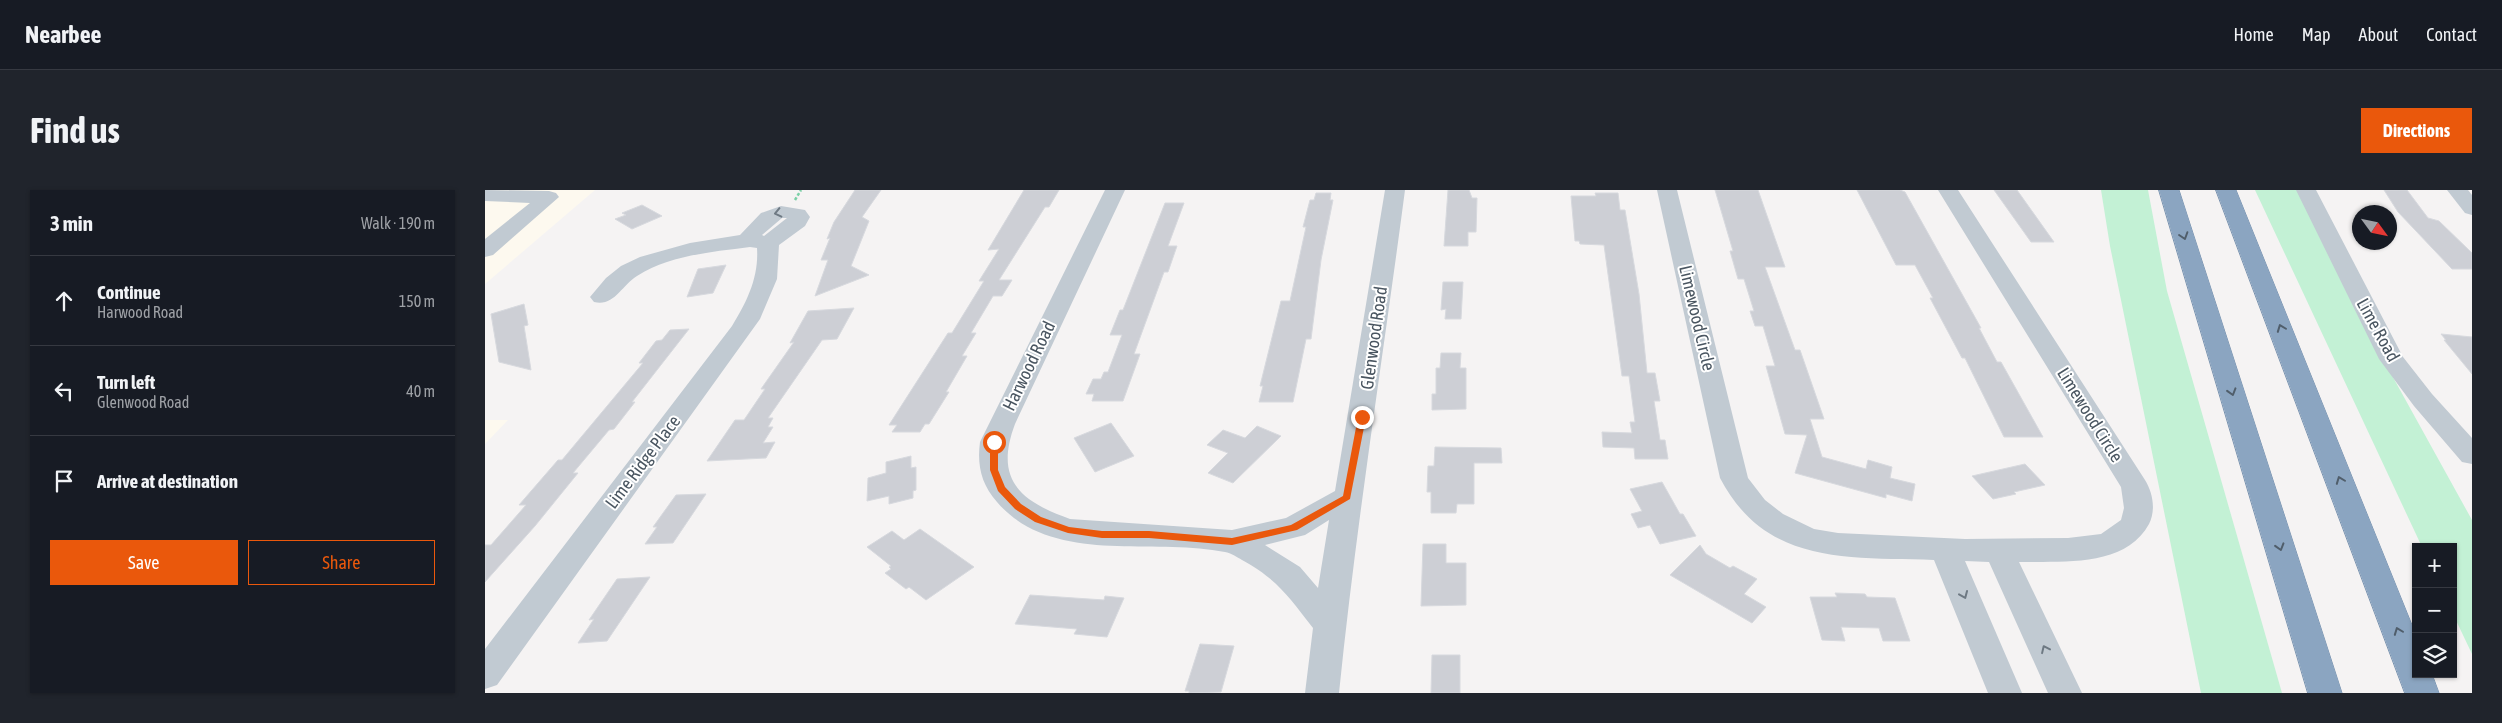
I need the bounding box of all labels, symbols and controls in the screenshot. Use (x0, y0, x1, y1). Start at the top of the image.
text: Nearbee (25, 21, 101, 48)
text: Home (2234, 24, 2274, 45)
text: Map (2302, 24, 2331, 45)
text: About (2359, 24, 2398, 45)
text: Contact (2426, 24, 2477, 45)
button: Directions (2361, 108, 2472, 153)
text: Find us (30, 110, 120, 150)
north arrow (2352, 205, 2397, 250)
one-way arrow (774, 207, 783, 218)
text: 3 min (50, 211, 93, 235)
text: Walk · 190 m (361, 214, 435, 232)
one-way arrow (2178, 232, 2188, 240)
street label: Limewood Circle (1675, 263, 1720, 373)
text: Continue (97, 281, 161, 303)
street label: Glenwood Road (1356, 285, 1391, 391)
icon: ahead (50, 287, 78, 315)
text: 150 m (399, 292, 435, 310)
street label: Lime Road (2353, 294, 2404, 365)
text: Harwood Road (97, 303, 183, 321)
street label: Harwood Road (998, 318, 1059, 414)
one-way arrow (2277, 324, 2287, 333)
street label: Limewood Circle (2053, 364, 2128, 466)
text: Turn left (97, 371, 155, 393)
icon: left (50, 377, 78, 405)
text: 40 m (406, 382, 435, 400)
one-way arrow (2226, 387, 2236, 395)
text: Glenwood Road (97, 393, 189, 411)
route end (1351, 406, 1374, 429)
street label: Lime Ridge Place (601, 411, 684, 512)
route start (983, 431, 1006, 454)
icon: arrive (50, 467, 78, 495)
text: Arrive at destination (97, 470, 238, 492)
one-way arrow (2335, 476, 2346, 485)
button: Save (50, 540, 238, 585)
button: Share (248, 540, 435, 585)
one-way arrow (2274, 542, 2284, 551)
map controls (2412, 543, 2457, 678)
button: + (2412, 543, 2457, 588)
button: − (2412, 588, 2457, 633)
one-way arrow (1957, 590, 1968, 599)
one-way arrow (2394, 627, 2404, 636)
button: layers (2412, 633, 2457, 678)
one-way arrow (2040, 645, 2051, 654)

